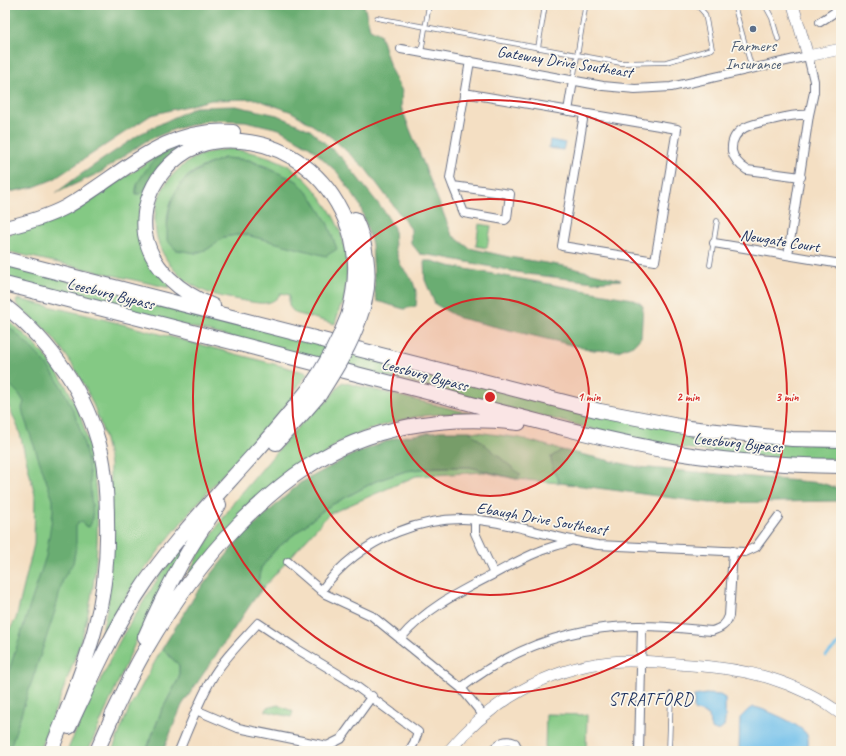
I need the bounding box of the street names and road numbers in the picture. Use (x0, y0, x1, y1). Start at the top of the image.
street label: Gateway Drive Southeast (496, 41, 637, 83)
street label: Newgate Court (739, 225, 823, 257)
street label: Leesburg Bypass (65, 274, 158, 315)
street label: Leesburg Bypass (379, 354, 472, 396)
street label: Leesburg Bypass (693, 428, 785, 458)
street label: Ebaugh Drive Southeast (475, 498, 611, 541)

